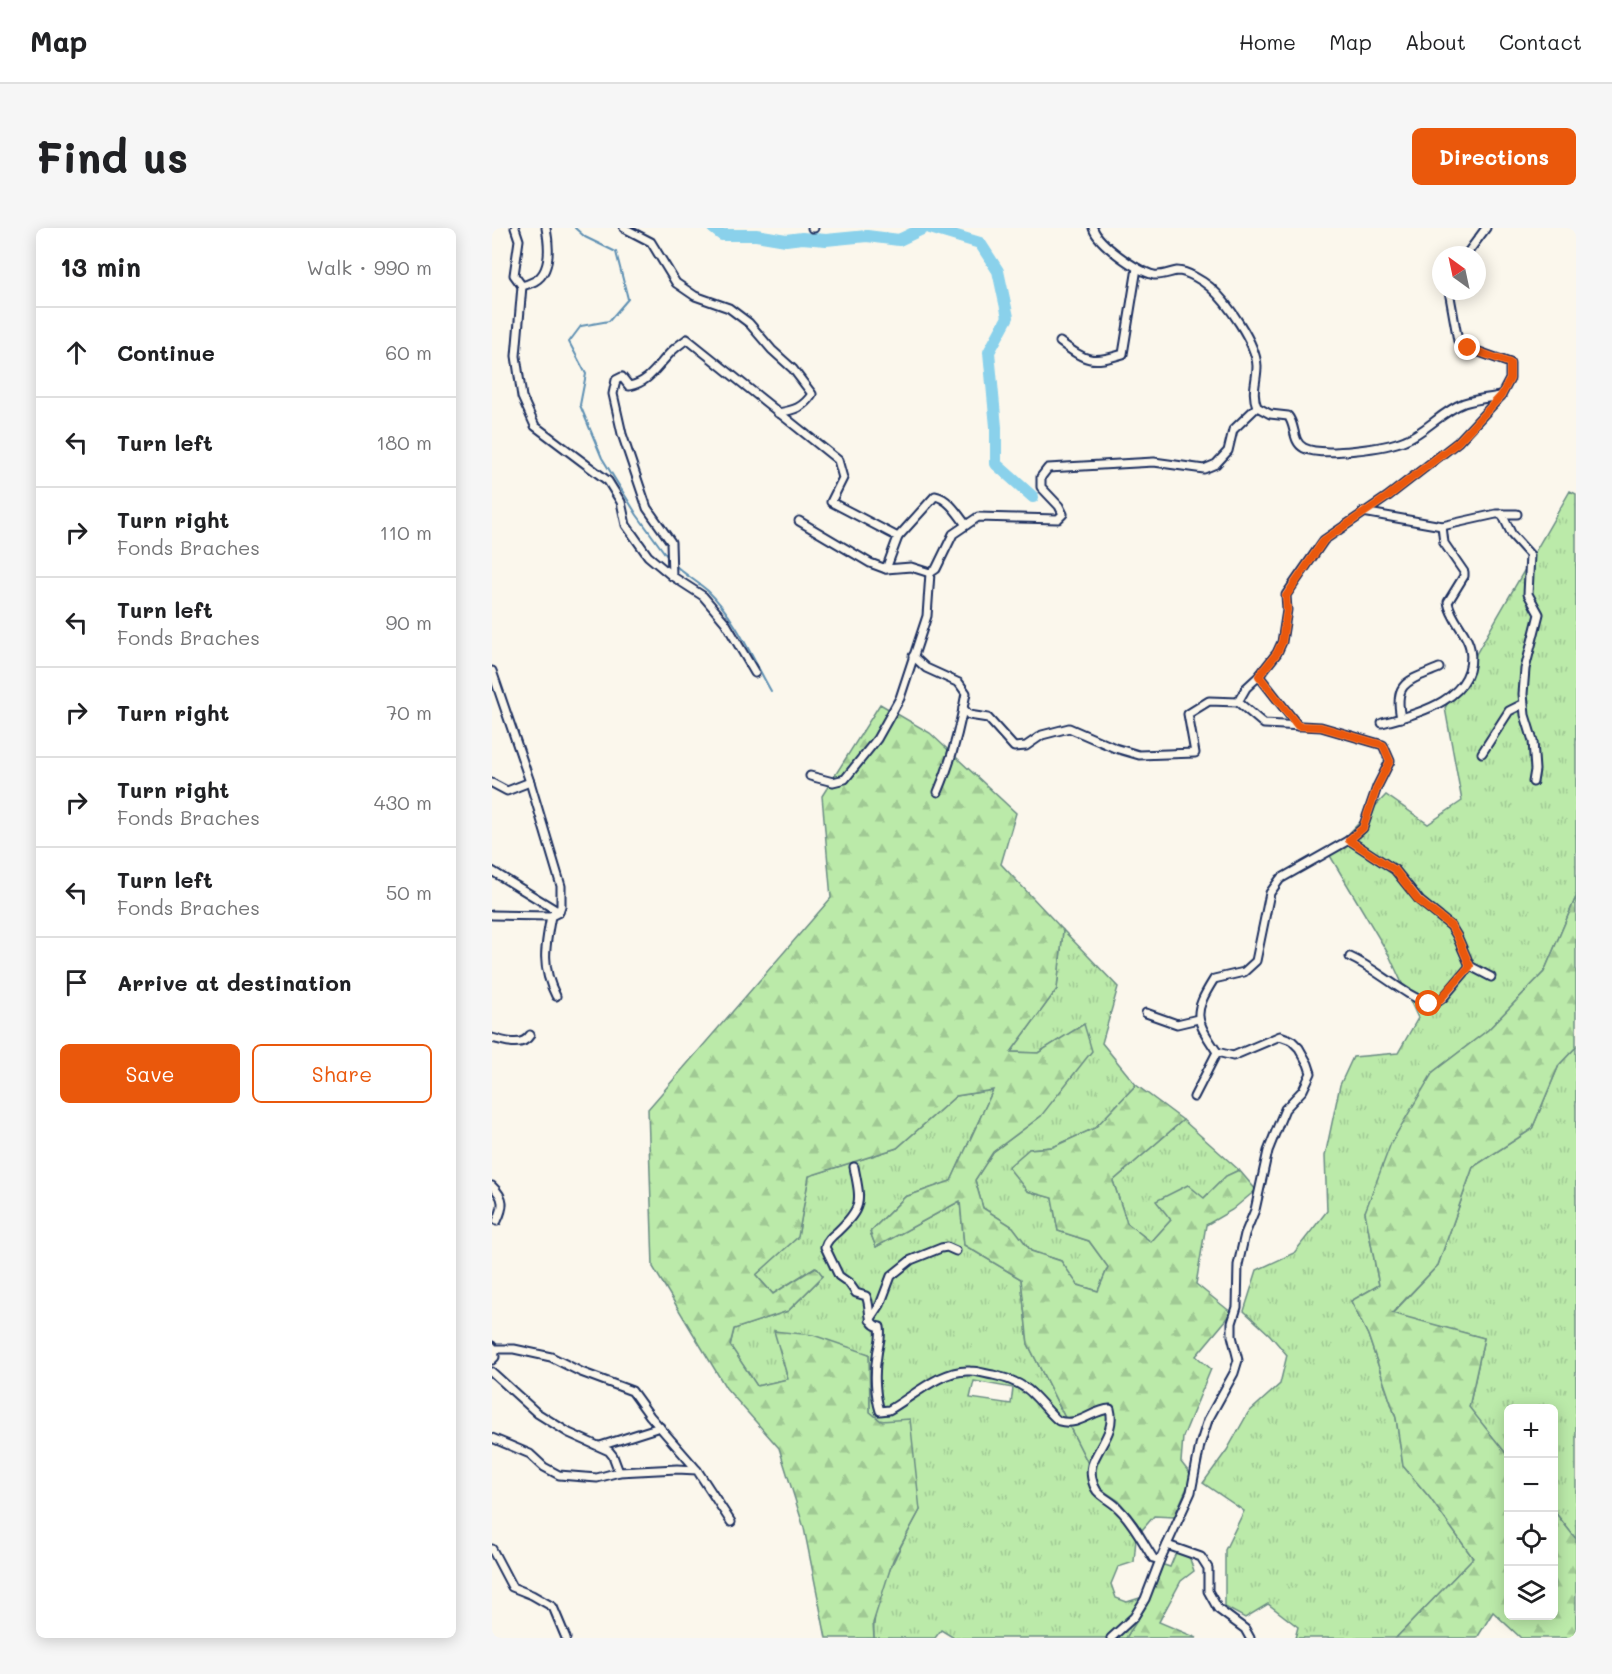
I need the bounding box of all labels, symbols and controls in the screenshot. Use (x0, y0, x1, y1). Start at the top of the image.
text: Map (30, 23, 87, 59)
text: Home (1239, 28, 1296, 55)
text: Map (1329, 28, 1372, 55)
text: About (1405, 28, 1466, 55)
text: Contact (1499, 28, 1582, 55)
button: Directions (1412, 128, 1576, 185)
text: Find us (36, 129, 188, 184)
north arrow (1432, 246, 1486, 300)
text: 13 min (60, 250, 141, 284)
text: Walk · 990 m (307, 254, 432, 280)
route end (1454, 334, 1480, 360)
icon: ahead (60, 336, 93, 369)
text: Continue (117, 338, 215, 367)
text: 60 m (385, 339, 432, 365)
icon: left (60, 426, 93, 459)
text: Turn left (117, 428, 213, 457)
text: 180 m (376, 429, 432, 455)
text: Turn right (117, 505, 229, 534)
icon: right (60, 516, 93, 549)
text: 110 m (379, 519, 432, 545)
text: Fonds Braches (117, 534, 260, 560)
text: Turn left (117, 595, 213, 624)
icon: left (60, 606, 93, 639)
text: 90 m (386, 609, 432, 635)
text: Fonds Braches (117, 624, 260, 650)
icon: right (60, 696, 93, 729)
text: Turn right (117, 698, 229, 727)
text: 70 m (386, 699, 432, 725)
text: Turn right (117, 775, 229, 804)
icon: right (60, 786, 93, 819)
text: 430 m (374, 789, 432, 815)
text: Fonds Braches (117, 804, 260, 830)
text: Turn left (117, 865, 213, 894)
icon: left (60, 876, 93, 909)
text: 50 m (386, 879, 432, 905)
text: Fonds Braches (117, 894, 260, 920)
icon: arrive (60, 966, 93, 999)
text: Arrive at destination (117, 968, 352, 997)
route start (1415, 990, 1441, 1016)
button: Save (60, 1044, 240, 1103)
button: Share (252, 1044, 432, 1103)
map controls (1504, 1404, 1558, 1620)
button: + (1504, 1404, 1558, 1458)
button: − (1504, 1458, 1558, 1512)
button: locate (1504, 1512, 1558, 1566)
button: layers (1504, 1566, 1558, 1620)

